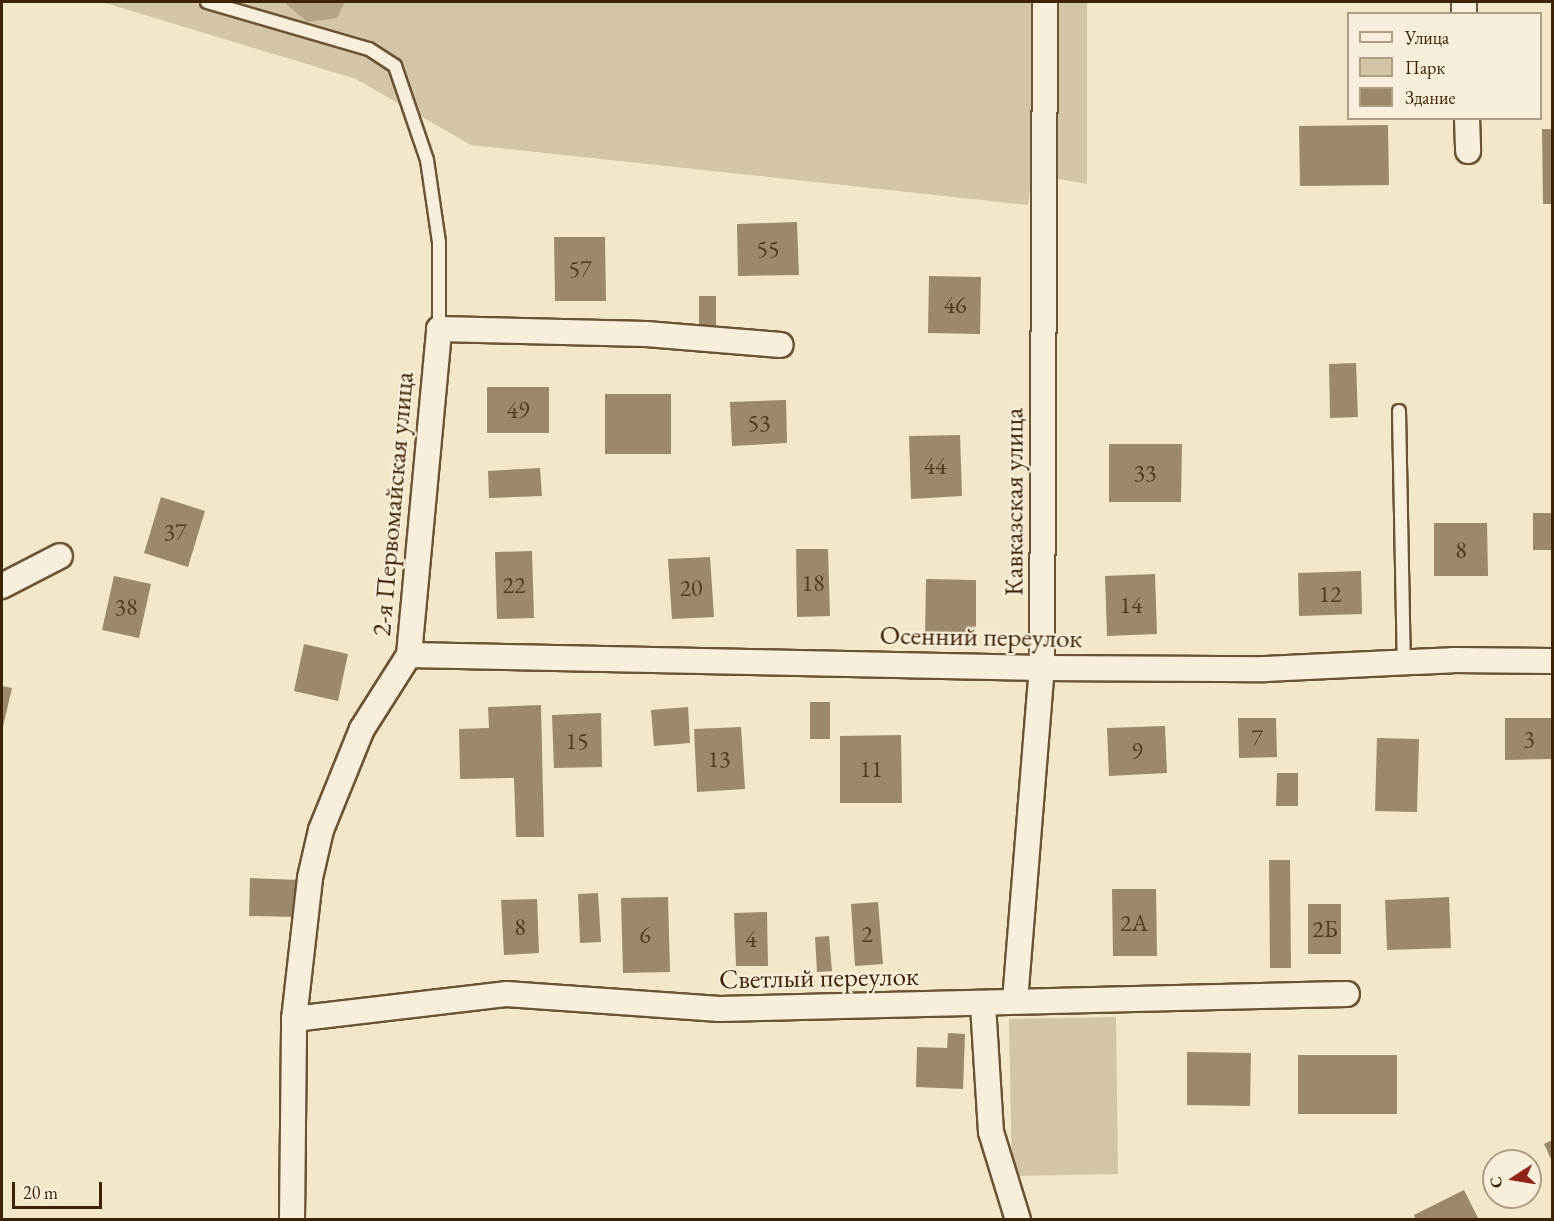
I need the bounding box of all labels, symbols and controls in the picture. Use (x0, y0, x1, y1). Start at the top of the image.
legend (1347, 12, 1542, 120)
text: Улица (1405, 26, 1449, 49)
text: Парк (1405, 56, 1445, 79)
text: Здание (1405, 86, 1455, 109)
house number: 55 (756, 235, 780, 263)
house number: 57 (568, 255, 592, 283)
house number: 46 (943, 291, 967, 319)
street label: 2-я Первомайская улица (364, 370, 420, 638)
house number: 49 (506, 396, 530, 424)
street label: Кавказcкая улица (997, 408, 1029, 596)
house number: 53 (747, 409, 771, 437)
house number: 44 (923, 452, 947, 480)
house number: 33 (1133, 459, 1157, 487)
house number: 37 (163, 518, 187, 546)
house number: 8 (1455, 536, 1467, 564)
house number: 18 (801, 569, 825, 597)
house number: 22 (502, 571, 526, 599)
house number: 20 (679, 574, 703, 602)
house number: 12 (1318, 580, 1342, 608)
house number: 14 (1119, 591, 1143, 619)
house number: 38 (114, 593, 138, 621)
street label: Осенний переулок (879, 618, 1083, 654)
house number: 7 (1251, 724, 1263, 752)
house number: 3 (1523, 725, 1535, 753)
house number: 15 (565, 727, 589, 755)
house number: 9 (1131, 737, 1143, 765)
house number: 13 (707, 745, 731, 773)
house number: 11 (859, 755, 883, 783)
house number: 2А (1120, 909, 1148, 937)
house number: 8 (514, 913, 526, 941)
house number: 2Б (1312, 915, 1338, 943)
house number: 2 (861, 920, 873, 948)
house number: 6 (639, 921, 651, 949)
house number: 4 (745, 925, 757, 953)
street label: Светлый переулок (719, 959, 919, 995)
north arrow (1482, 1149, 1542, 1209)
scale bar (15, 1170, 105, 1208)
text: С (1484, 1175, 1507, 1190)
text: 20 m (23, 1181, 58, 1204)

